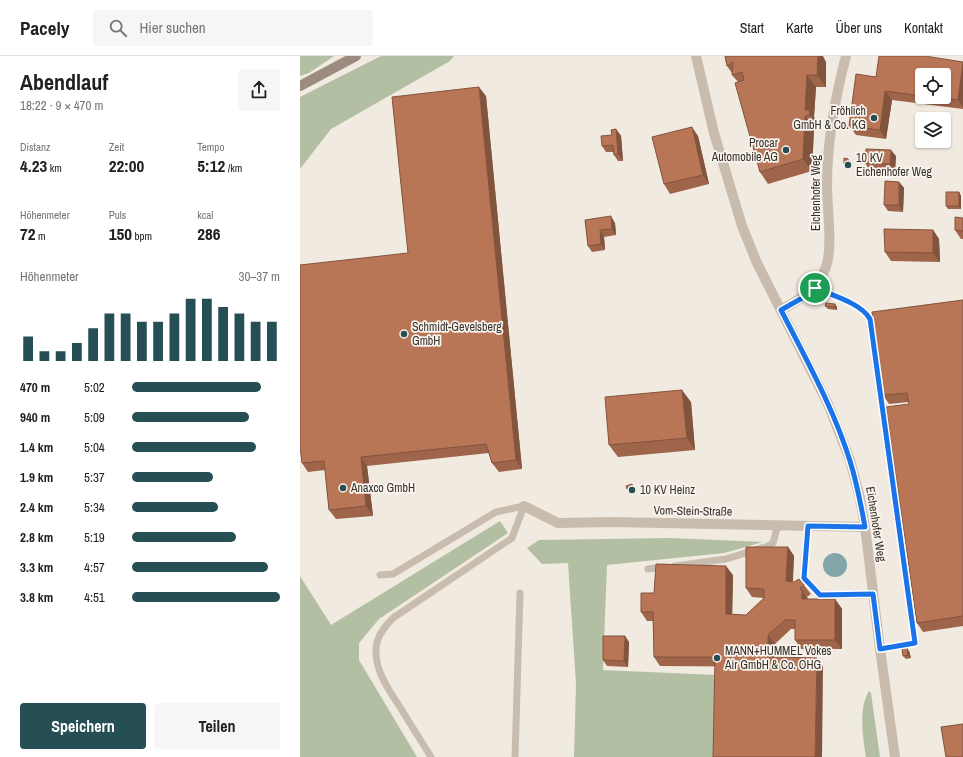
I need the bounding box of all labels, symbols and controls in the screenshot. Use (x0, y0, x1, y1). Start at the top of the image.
search box (93, 10, 373, 46)
text: Pacely (20, 15, 69, 41)
icon: search (107, 17, 129, 39)
text: Hier suchen (139, 17, 206, 38)
text: Start (740, 19, 764, 37)
text: Karte (786, 19, 813, 37)
text: Über uns (835, 19, 882, 37)
text: Kontakt (904, 19, 943, 37)
text: Abendlauf (20, 67, 108, 97)
map controls (915, 68, 951, 148)
button: locate (915, 68, 951, 104)
button: share (238, 69, 280, 111)
text: 18:22 · 9 × 470 m (20, 97, 103, 114)
place label: Fröhlich GmbH & Co. KG (793, 103, 866, 133)
button: layers (915, 112, 951, 148)
marker: Fröhlich GmbH & Co. KG (869, 113, 879, 123)
place label: Procar Automobile AG (711, 135, 779, 165)
text: Distanz (20, 140, 51, 154)
text: Zeit (109, 140, 124, 154)
text: Tempo (197, 140, 224, 154)
marker: Procar Automobile AG (781, 145, 791, 155)
place label: 10 KV Eichenhofer Weg (856, 150, 932, 180)
text: 4.23 (20, 154, 47, 177)
text: 22:00 (109, 154, 144, 177)
text: 5:12 (197, 154, 225, 177)
street label: Eichenhofer Weg (808, 155, 824, 231)
marker: 10 KV Eichenhofer Weg (843, 160, 853, 170)
text: km (47, 161, 62, 175)
text: /km (225, 161, 242, 175)
text: Höhenmeter (20, 208, 70, 222)
text: Puls (109, 208, 126, 222)
text: kcal (197, 208, 213, 222)
text: 72 (20, 222, 36, 245)
text: 150 (109, 222, 132, 245)
text: 286 (197, 222, 221, 245)
text: m (36, 229, 46, 243)
text: bpm (132, 229, 152, 243)
text: Höhenmeter (20, 268, 79, 285)
text: 30–37 m (239, 268, 280, 285)
pin (798, 271, 832, 305)
icon: arrive (804, 277, 826, 299)
place label: Schmidt-Gevelsberg GmbH (412, 319, 502, 349)
marker: Schmidt-Gevelsberg GmbH (399, 329, 409, 339)
text: 470 m (20, 379, 50, 396)
text: 5:02 (84, 379, 105, 396)
text: 940 m (20, 409, 50, 426)
text: 5:09 (84, 409, 105, 426)
text: 1.4 km (20, 439, 53, 456)
text: 5:04 (84, 439, 105, 456)
text: 1.9 km (20, 469, 53, 486)
text: 5:37 (84, 469, 105, 486)
place label: Anaxco GmbH (350, 480, 415, 496)
place label: 10 KV Heinz (640, 482, 695, 498)
marker: Anaxco GmbH (338, 483, 348, 493)
marker: 10 KV Heinz (627, 485, 637, 495)
street label: Eichenhofer Weg (862, 485, 890, 563)
text: 2.4 km (20, 499, 53, 516)
text: 5:34 (84, 499, 105, 516)
street label: Vom-Stein-Straße (653, 502, 733, 520)
text: 2.8 km (20, 529, 53, 546)
text: 5:19 (84, 529, 105, 546)
text: 3.3 km (20, 559, 53, 576)
text: 4:57 (84, 559, 105, 576)
text: 3.8 km (20, 589, 53, 606)
text: 4:51 (84, 589, 105, 606)
place label: MANN+HUMMEL Vokes Air GmbH & Co. OHG (724, 643, 832, 673)
marker: MANN+HUMMEL Vokes Air GmbH & Co. OHG (712, 653, 722, 663)
button: Speichern (20, 703, 146, 749)
button: Teilen (154, 703, 280, 749)

